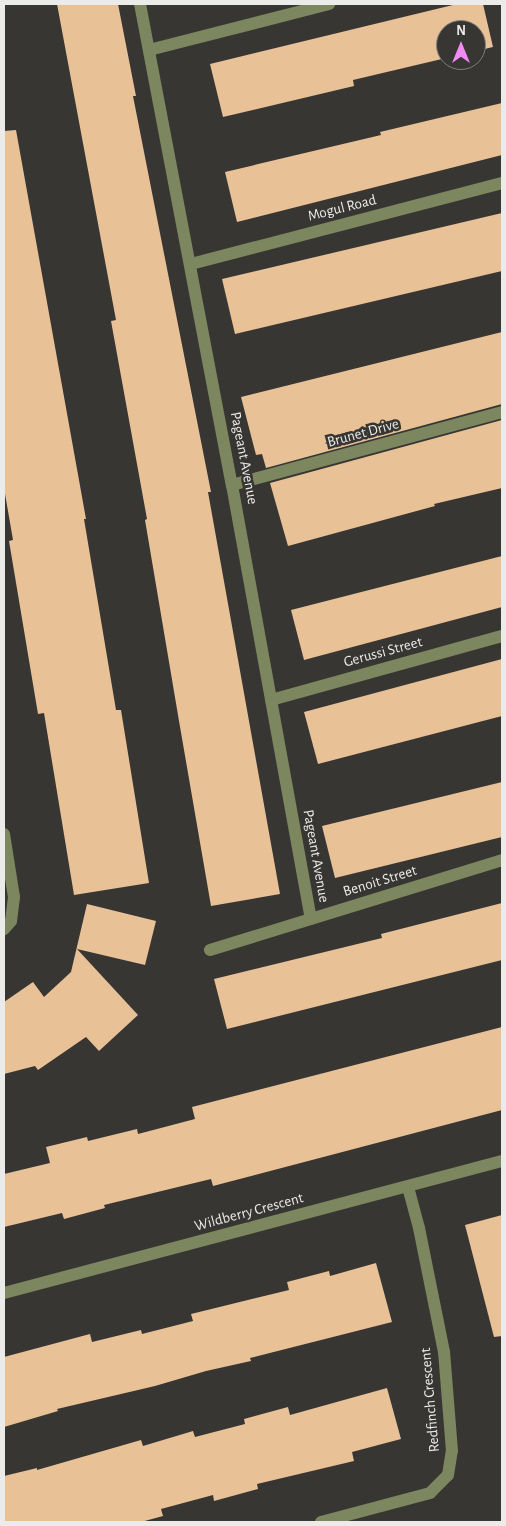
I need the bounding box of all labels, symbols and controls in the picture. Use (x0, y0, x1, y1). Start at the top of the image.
north arrow (436, 20, 486, 70)
text: N (456, 24, 466, 38)
street label: Mogul Road (306, 191, 378, 225)
street label: Pageant Avenue (226, 410, 262, 506)
street label: Brunet Drive (325, 415, 401, 451)
street label: Gerussi Street (342, 633, 424, 671)
street label: Pageant Avenue (299, 808, 333, 904)
street label: Benoit Street (341, 861, 419, 901)
street label: Wildberry Crescent (193, 1189, 305, 1235)
street label: Redfinch Crescent (416, 1347, 444, 1453)

